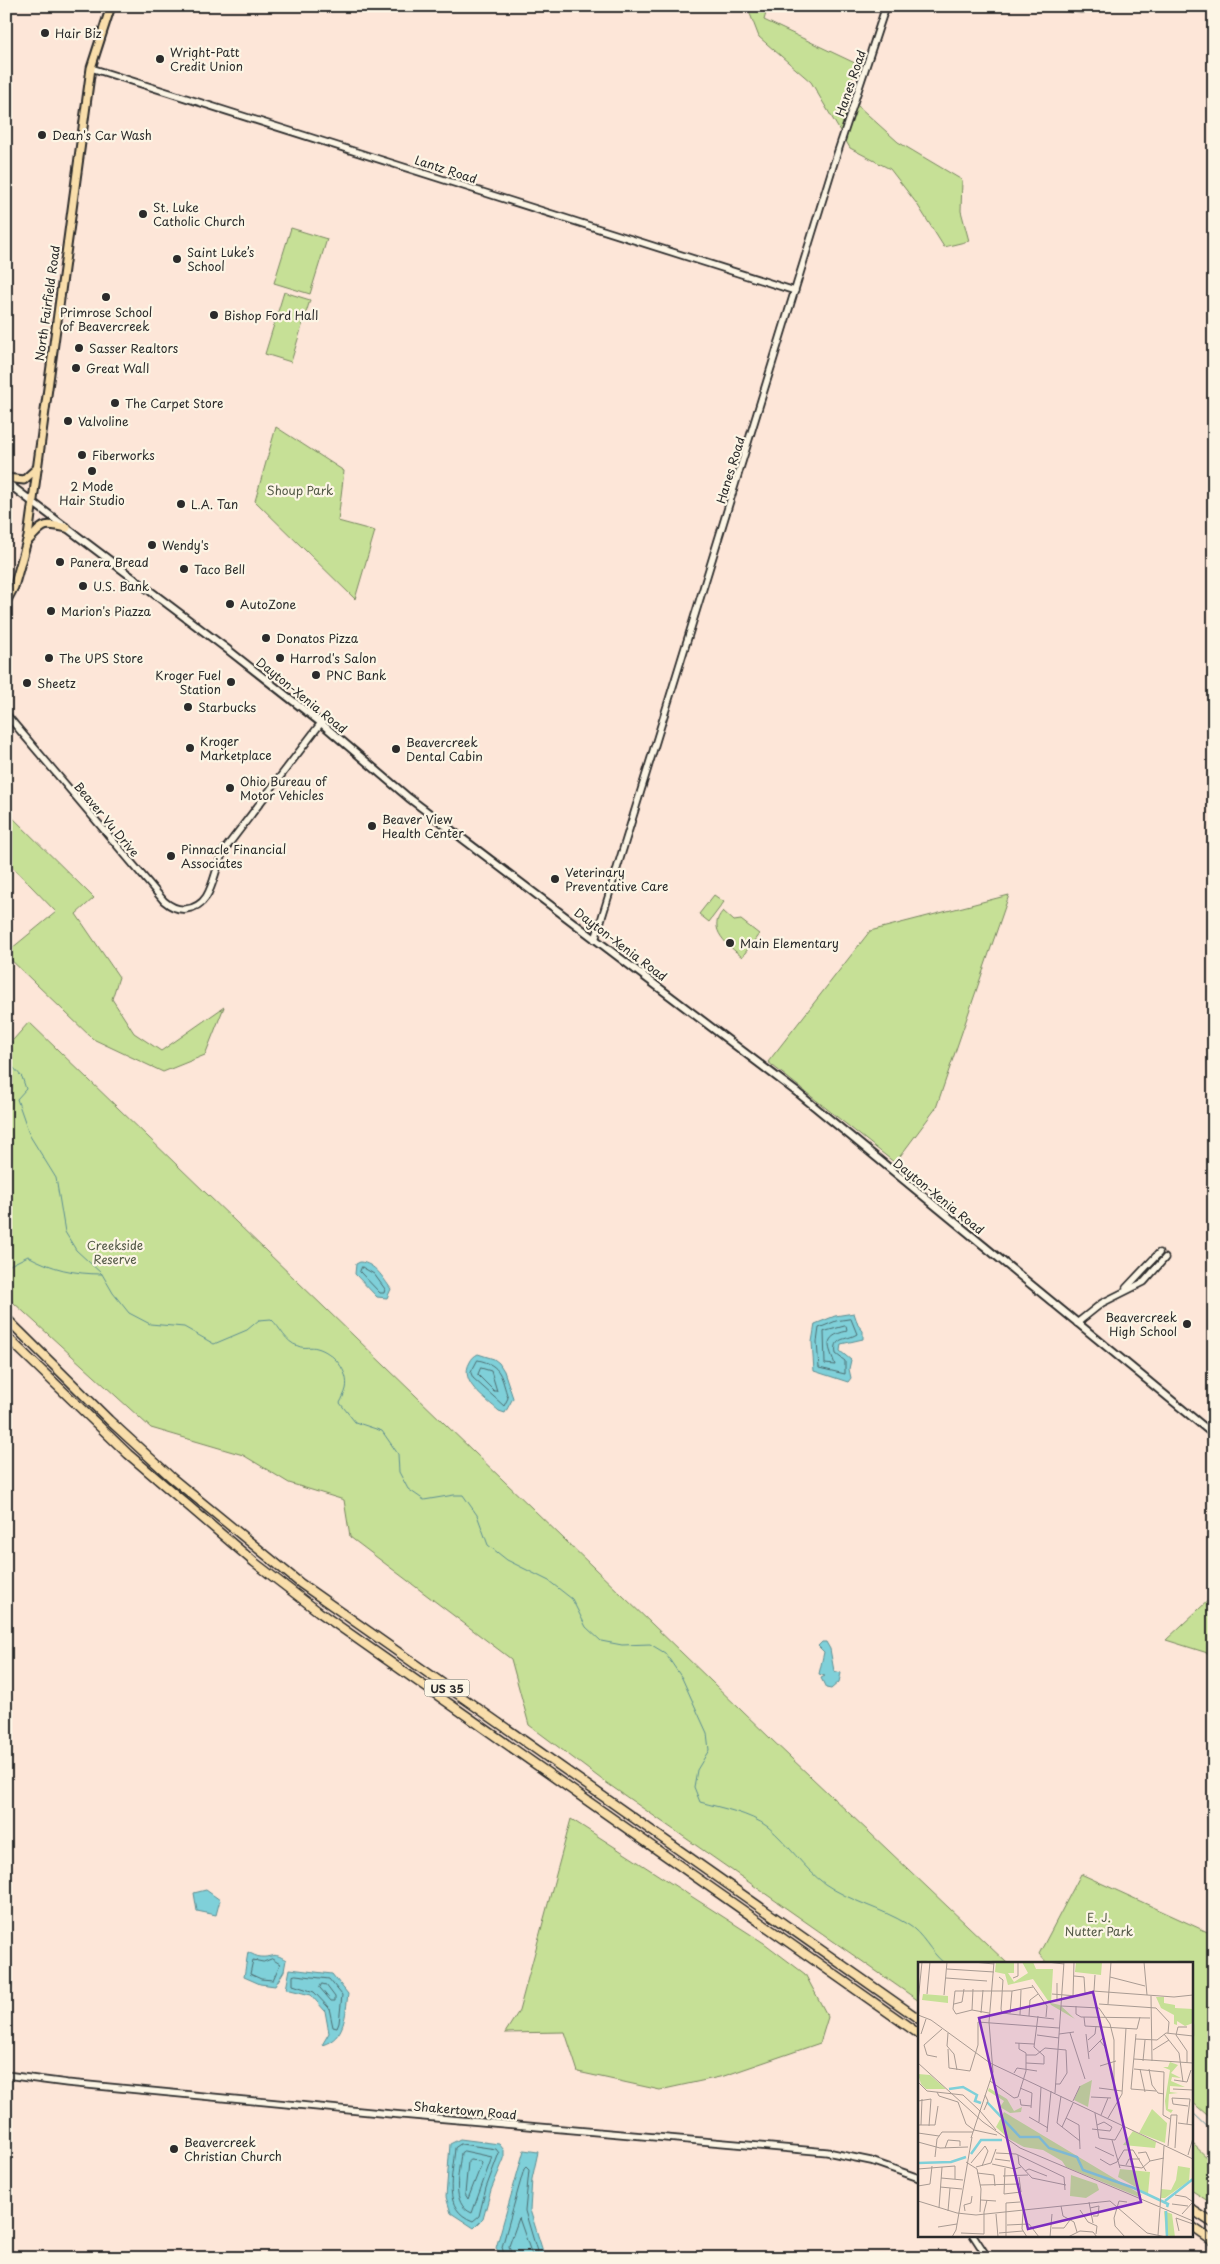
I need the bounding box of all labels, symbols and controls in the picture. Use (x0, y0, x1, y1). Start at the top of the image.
place label: Hair Biz (55, 24, 102, 42)
marker: Hair Biz (39, 27, 51, 39)
place label: Wright-Patt Credit Union (170, 43, 243, 75)
street label: Hanes Road (830, 47, 870, 119)
marker: Wright-Patt Credit Union (154, 53, 166, 65)
place label: Dean's Car Wash (52, 126, 152, 144)
marker: Dean's Car Wash (36, 129, 48, 141)
street label: Lantz Road (413, 150, 479, 188)
place label: St. Luke Catholic Church (153, 198, 245, 230)
marker: St. Luke Catholic Church (137, 208, 149, 220)
place label: Saint Luke’s School (187, 243, 255, 275)
street label: North Fairfield Road (30, 244, 64, 362)
marker: Saint Luke’s School (171, 253, 183, 265)
marker: Primrose School of Beavercreek (100, 291, 112, 303)
place label: Primrose School of Beavercreek (60, 303, 152, 335)
place label: Bishop Ford Hall (224, 306, 318, 324)
marker: Bishop Ford Hall (208, 309, 220, 321)
place label: Sasser Realtors (89, 339, 179, 357)
marker: Sasser Realtors (73, 342, 85, 354)
place label: Great Wall (86, 359, 149, 377)
marker: Great Wall (70, 362, 82, 374)
place label: The Carpet Store (125, 394, 223, 412)
marker: The Carpet Store (109, 397, 121, 409)
place label: Valvoline (78, 412, 129, 430)
marker: Valvoline (62, 415, 74, 427)
street label: Hanes Road (711, 434, 749, 506)
place label: Fiberworks (92, 446, 155, 464)
marker: Fiberworks (76, 449, 88, 461)
marker: 2 Mode Hair Studio (86, 465, 98, 477)
place label: 2 Mode Hair Studio (59, 477, 125, 509)
park label: Shoup Park (267, 481, 333, 499)
place label: L.A. Tan (191, 495, 238, 513)
marker: L.A. Tan (175, 498, 187, 510)
place label: Wendy's (162, 536, 209, 554)
marker: Wendy's (146, 539, 158, 551)
place label: Panera Bread (70, 553, 149, 571)
marker: Panera Bread (54, 556, 66, 568)
place label: Taco Bell (194, 560, 245, 578)
marker: Taco Bell (178, 563, 190, 575)
place label: U.S. Bank (93, 577, 149, 595)
marker: U.S. Bank (77, 580, 89, 592)
place label: AutoZone (240, 595, 297, 613)
marker: AutoZone (224, 598, 236, 610)
place label: Marion's Piazza (61, 602, 152, 620)
marker: Marion's Piazza (45, 605, 57, 617)
place label: Donatos Pizza (276, 629, 359, 647)
marker: Donatos Pizza (260, 632, 272, 644)
place label: The UPS Store (59, 649, 143, 667)
place label: Harrod's Salon (290, 649, 376, 667)
marker: The UPS Store (43, 652, 55, 664)
marker: Harrod's Salon (274, 652, 286, 664)
street label: Dayton-Xenia Road (253, 653, 351, 737)
place label: Kroger Fuel Station (155, 666, 221, 698)
place label: PNC Bank (326, 666, 386, 684)
marker: PNC Bank (310, 669, 322, 681)
place label: Sheetz (37, 674, 76, 692)
marker: Kroger Fuel Station (225, 676, 237, 688)
marker: Sheetz (21, 677, 33, 689)
place label: Starbucks (198, 698, 257, 716)
marker: Starbucks (182, 701, 194, 713)
place label: Kroger Marketplace (200, 732, 272, 764)
place label: Beavercreek Dental Cabin (406, 733, 483, 765)
marker: Kroger Marketplace (184, 742, 196, 754)
marker: Beavercreek Dental Cabin (390, 743, 402, 755)
place label: Ohio Bureau of Motor Vehicles (240, 772, 328, 804)
street label: Beaver Vu Drive (70, 778, 144, 860)
marker: Ohio Bureau of Motor Vehicles (224, 782, 236, 794)
place label: Beaver View Health Center (382, 810, 464, 842)
marker: Beaver View Health Center (366, 820, 378, 832)
place label: Pinnacle Financial Associates (181, 840, 286, 872)
marker: Pinnacle Financial Associates (165, 850, 177, 862)
place label: Veterinary Preventative Care (565, 863, 669, 895)
marker: Veterinary Preventative Care (549, 873, 561, 885)
street label: Dayton-Xenia Road (571, 903, 671, 985)
place label: Main Elementary (740, 934, 839, 952)
marker: Main Elementary (724, 937, 736, 949)
street label: Dayton-Xenia Road (890, 1154, 988, 1238)
park label: Creekside Reserve (87, 1236, 143, 1268)
place label: Beavercreek High School (1105, 1308, 1177, 1340)
marker: Beavercreek High School (1181, 1318, 1193, 1330)
road number: US 35 (424, 1680, 470, 1696)
park label: E. J. Nutter Park (1065, 1908, 1133, 1940)
inset map (918, 1962, 1192, 2236)
street label: Shakertown Road (413, 2097, 517, 2123)
place label: Beavercreek Christian Church (184, 2133, 282, 2165)
marker: Beavercreek Christian Church (168, 2143, 180, 2155)

